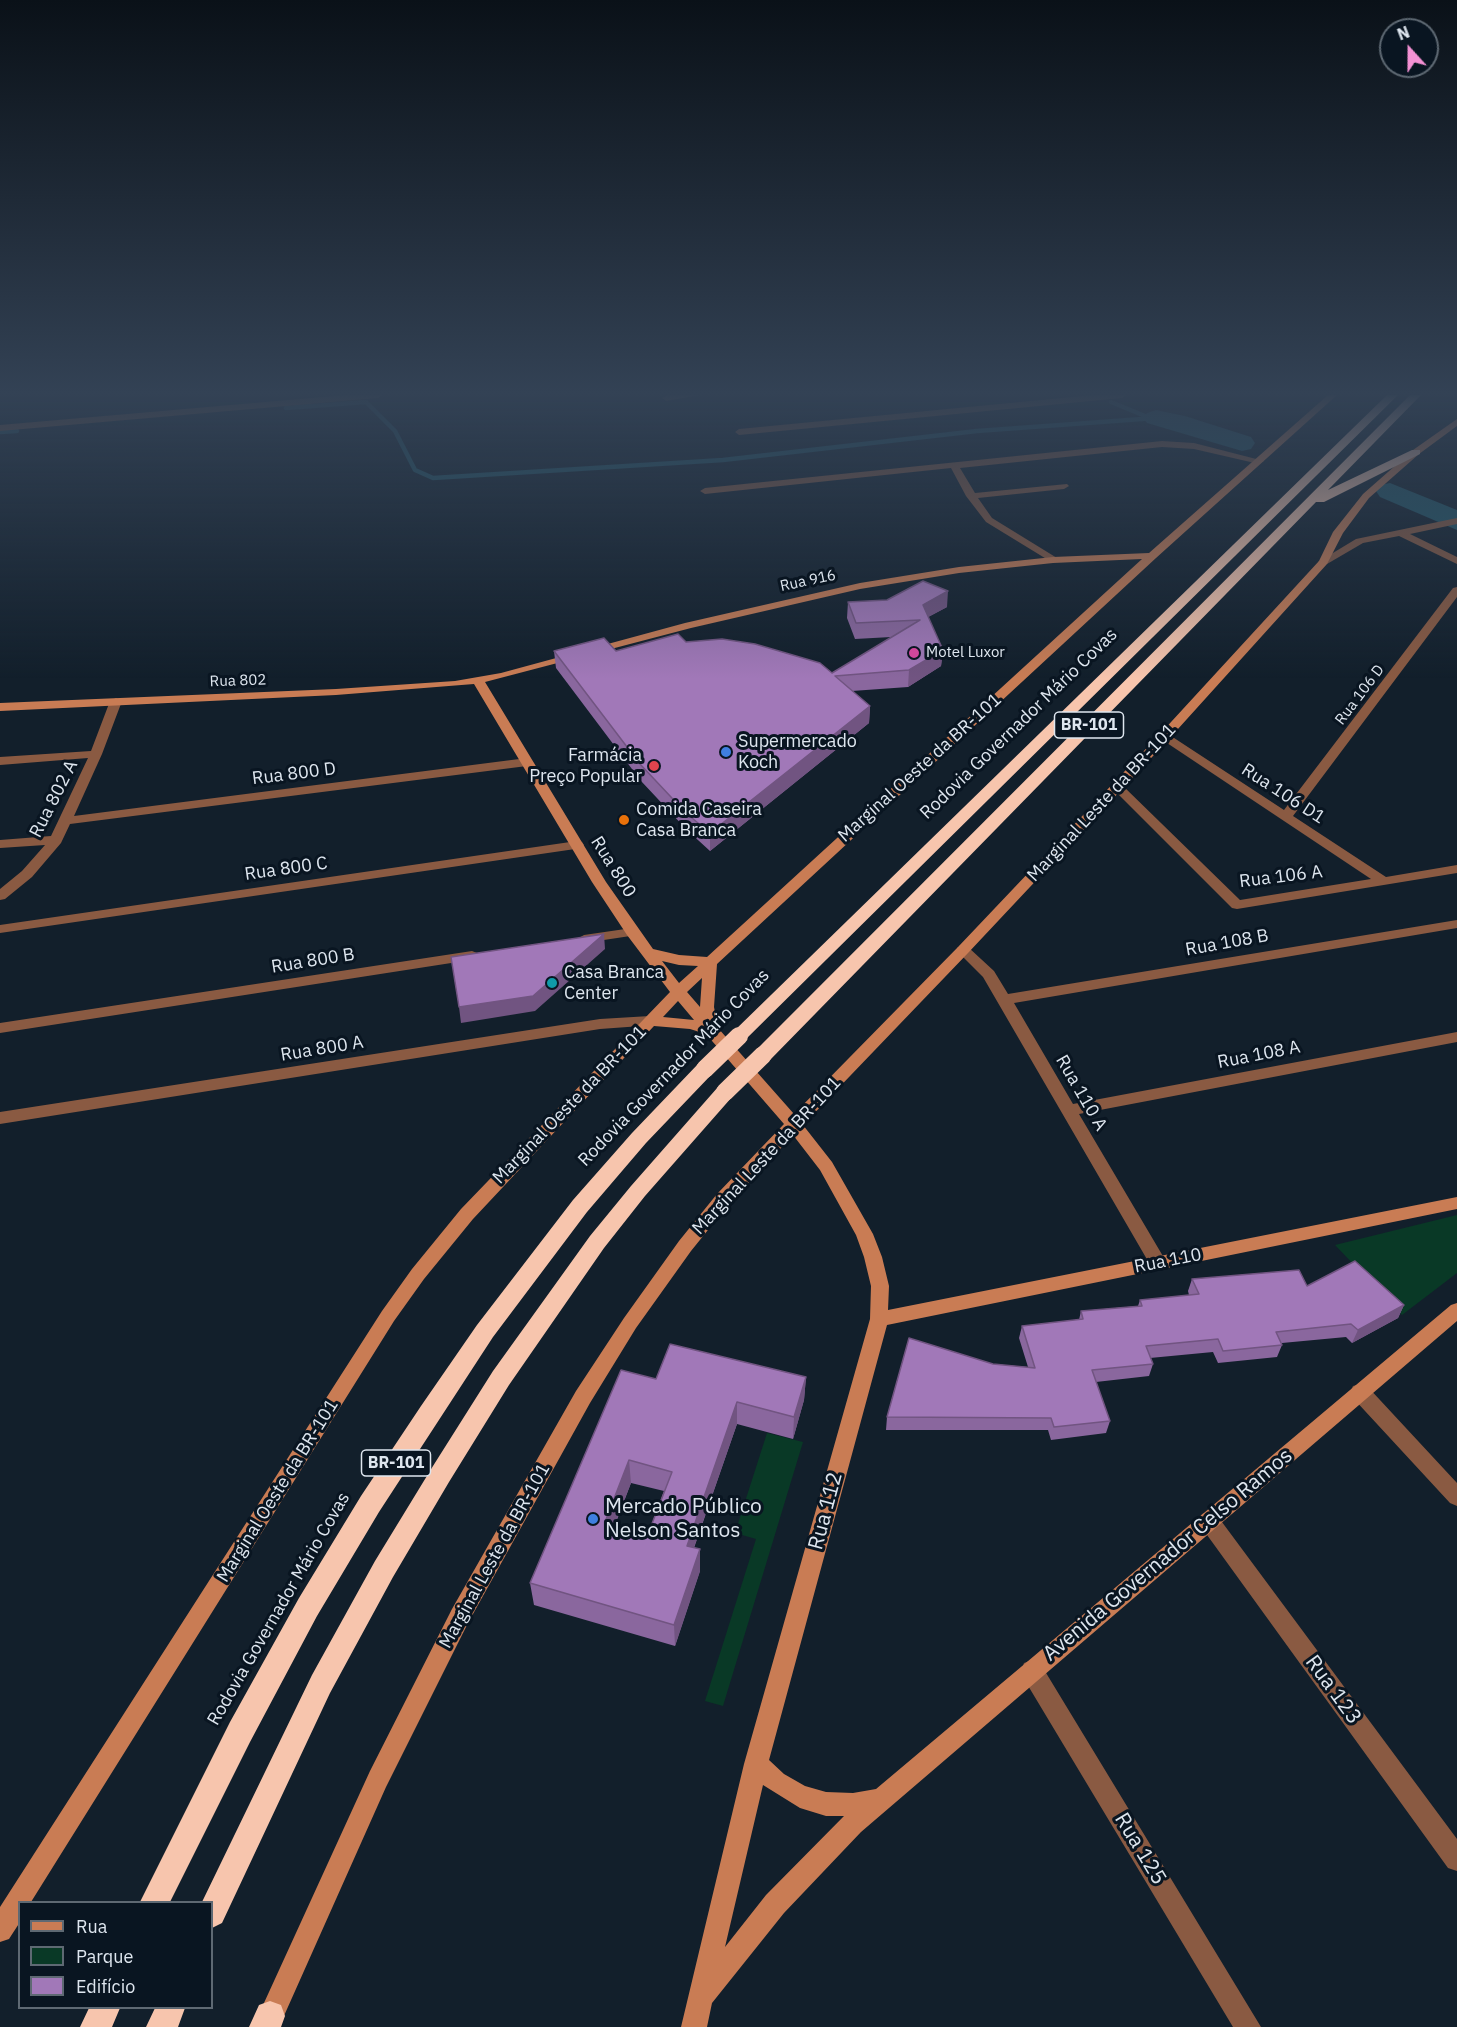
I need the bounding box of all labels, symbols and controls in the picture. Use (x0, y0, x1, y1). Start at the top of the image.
north arrow (1379, 18, 1439, 78)
text: N (1394, 22, 1412, 44)
street label: Rua 916 (778, 566, 838, 596)
street label: Rodovia Governador Mário Covas (916, 624, 1122, 824)
place label: Motel Luxor (926, 644, 1005, 662)
marker: Motel Luxor (907, 646, 921, 660)
street label: Rua 106 D (1332, 662, 1388, 728)
street label: Rua 802 (209, 671, 267, 691)
street label: Marginal Oeste da BR-101 (834, 689, 1006, 847)
road number: BR-101 (1054, 712, 1124, 738)
street label: Marginal Leste da BR-101 (1023, 720, 1181, 886)
place label: Supermercado Koch (738, 731, 857, 774)
place label: Farmácia Preço Popular (529, 745, 642, 788)
marker: Supermercado Koch (719, 745, 733, 759)
street label: Rua 802 A (25, 757, 83, 841)
street label: Rua 800 D (251, 758, 337, 790)
marker: Farmácia Preço Popular (647, 759, 661, 773)
street label: Rua 106 D1 (1237, 759, 1329, 829)
place label: Comida Caseira Casa Branca (636, 799, 762, 842)
marker: Comida Caseira Casa Branca (617, 813, 631, 827)
street label: Rua 800 (586, 832, 640, 902)
street label: Rua 800 C (243, 852, 329, 886)
street label: Rua 106 A (1238, 861, 1324, 893)
street label: Rua 108 B (1184, 925, 1270, 961)
street label: Rua 800 B (270, 944, 356, 978)
place label: Casa Branca Center (564, 962, 664, 1004)
street label: Rodovia Governador Mário Covas (574, 965, 774, 1171)
marker: Casa Branca Center (545, 976, 559, 990)
street label: Marginal Oeste da BR-101 (489, 1021, 651, 1189)
street label: Rua 800 A (279, 1032, 365, 1066)
street label: Rua 108 A (1216, 1036, 1302, 1074)
street label: Rua 110 A (1051, 1051, 1111, 1135)
street label: Marginal Leste da BR-101 (688, 1073, 846, 1239)
street label: Rua 110 (1133, 1244, 1203, 1278)
street label: Marginal Oeste da BR-101 (213, 1395, 343, 1587)
street label: Avenida Governador Celso Ramos (1038, 1443, 1298, 1667)
road number: BR-101 (362, 1450, 430, 1476)
street label: Marginal Leste da BR-101 (435, 1460, 555, 1652)
street label: Rua 112 (804, 1469, 848, 1553)
street label: Rodovia Governador Mário Covas (203, 1489, 355, 1729)
place label: Mercado Público Nelson Santos (605, 1494, 762, 1544)
marker: Mercado Público Nelson Santos (586, 1512, 600, 1526)
street label: Rua 123 (1299, 1651, 1367, 1729)
street label: Rua 125 (1109, 1809, 1171, 1889)
legend (18, 1901, 213, 2009)
text: Rua (76, 1915, 107, 1938)
text: Parque (76, 1945, 133, 1968)
text: Edifício (76, 1975, 135, 1998)

